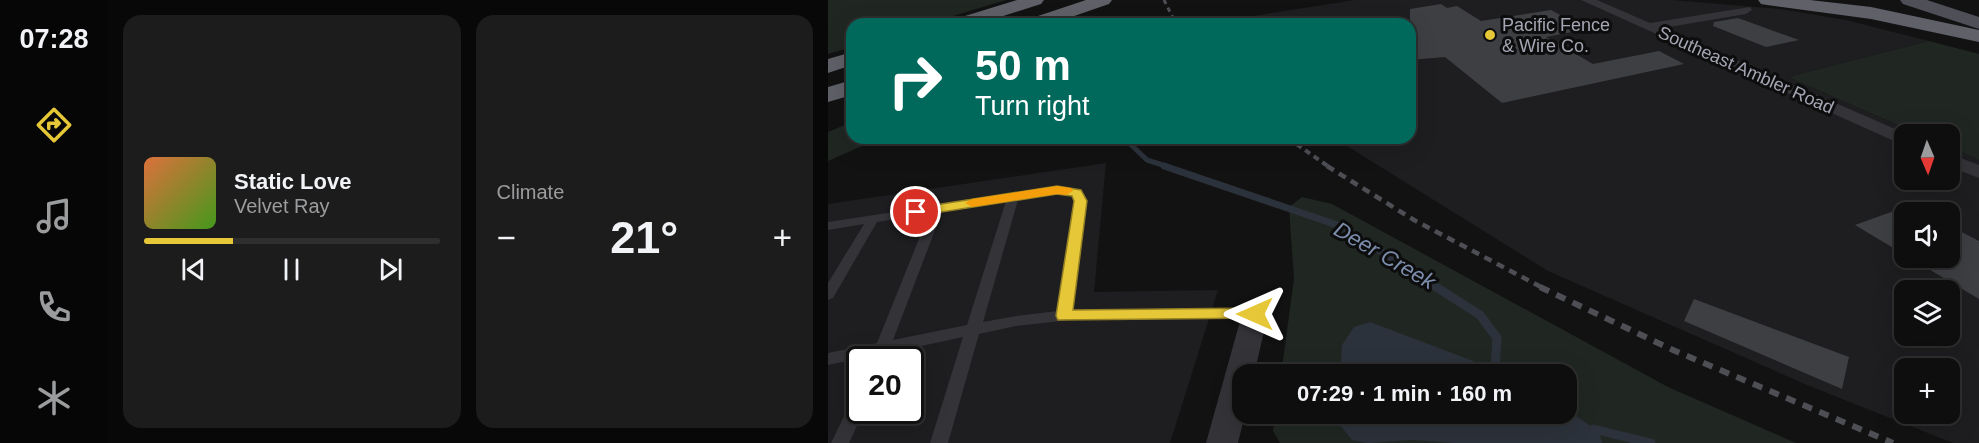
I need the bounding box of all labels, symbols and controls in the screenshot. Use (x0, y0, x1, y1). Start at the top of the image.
place label: Pacific Fence & Wire Co. (1502, 15, 1610, 56)
street label: Southeast Ambler Road (1655, 22, 1837, 118)
text: 07:28 (19, 24, 89, 54)
marker: Pacific Fence & Wire Co. (1483, 28, 1497, 42)
icon: right (876, 42, 954, 120)
text: 50 m (975, 42, 1071, 89)
text: Turn right (975, 91, 1090, 121)
icon: directions (33, 104, 75, 146)
north arrow (1894, 124, 1960, 190)
map controls (1894, 124, 1960, 424)
text: Static Love (234, 169, 351, 194)
text: Climate (497, 181, 564, 203)
pin (890, 186, 941, 237)
icon: music (33, 195, 75, 237)
text: Velvet Ray (234, 195, 330, 217)
icon: arrive (899, 195, 932, 228)
button: sound (1894, 202, 1960, 268)
text: 21° (610, 212, 678, 263)
water label: Deer Creek (1330, 216, 1441, 295)
text: − (497, 219, 516, 256)
text: + (773, 219, 792, 256)
icon: previous (177, 253, 210, 286)
icon: pause (275, 253, 308, 286)
icon: next (374, 253, 407, 286)
button: layers (1894, 280, 1960, 346)
position arrow (1223, 282, 1287, 346)
icon: phone (33, 286, 75, 328)
speed limit sign: 20 (846, 346, 924, 424)
button: + (1894, 358, 1960, 424)
icon: climate (33, 377, 75, 419)
text: 07:29 · 1 min · 160 m (1297, 381, 1512, 406)

